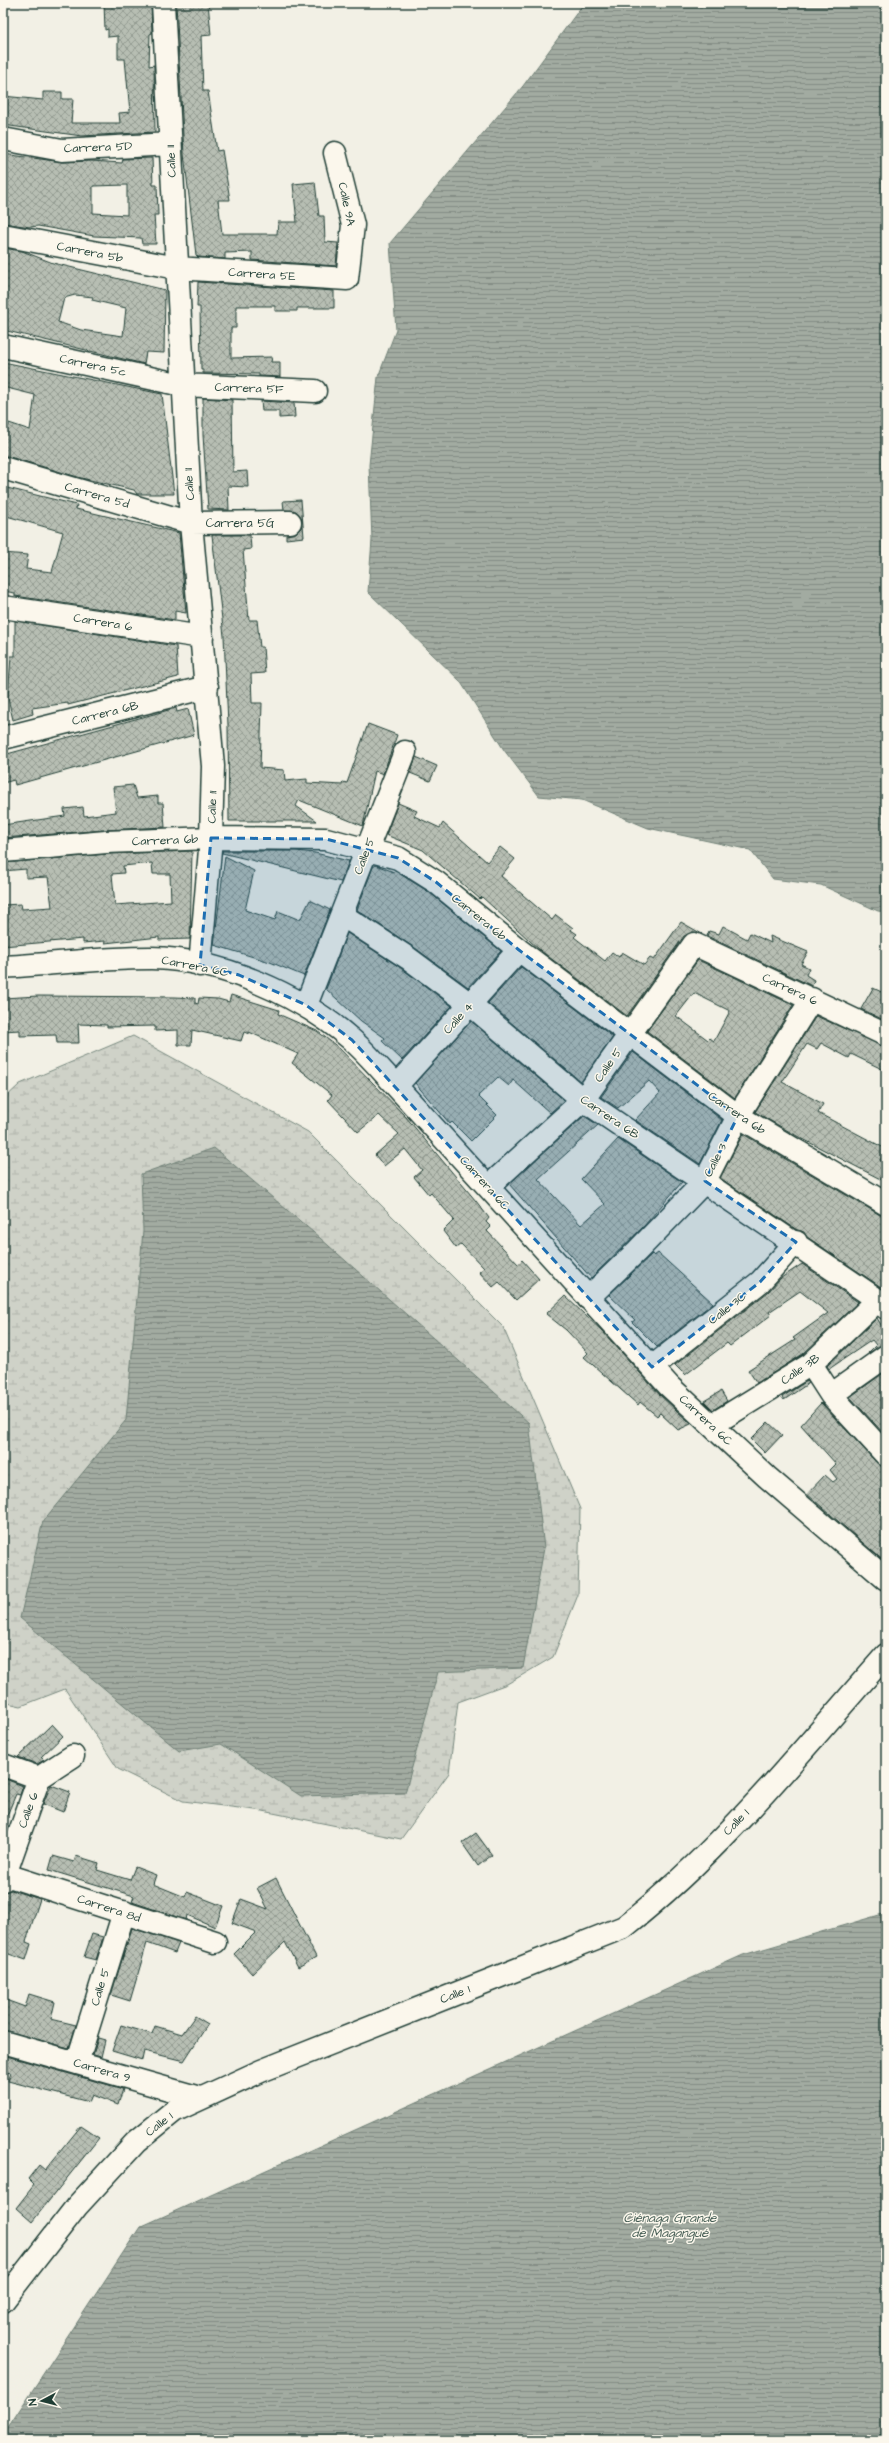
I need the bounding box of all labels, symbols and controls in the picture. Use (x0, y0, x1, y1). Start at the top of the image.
street label: Carrera 5D (64, 138, 133, 157)
street label: Calle 11 (162, 144, 181, 178)
street label: Calle 9A (334, 181, 359, 228)
street label: Carrera 5b (55, 238, 125, 267)
street label: Carrera 5E (228, 264, 296, 285)
street label: Carrera 5c (58, 350, 128, 381)
street label: Carrera 5F (214, 379, 284, 398)
street label: Calle 11 (180, 467, 199, 501)
street label: Carrera 5d (63, 478, 131, 513)
street label: Carrera 5G (206, 515, 275, 532)
street label: Carrera 6 (72, 609, 134, 636)
street label: Carrera 6B (70, 697, 141, 730)
street label: Calle 11 (203, 790, 222, 824)
street label: Carrera 6b (132, 831, 199, 850)
street label: Calle 5 (350, 835, 379, 877)
street label: Carrera 6b (448, 890, 510, 945)
street label: Carrera 6C (160, 952, 230, 981)
street label: Carrera 6 (759, 969, 821, 1010)
street label: Calle 4 (439, 999, 477, 1038)
street label: Calle 5 (590, 1044, 627, 1086)
street label: Carrera 6b (705, 1088, 769, 1139)
street label: Carrera 6B (577, 1091, 643, 1144)
street label: Calle 3 (700, 1140, 731, 1180)
street label: Carrera 6C (456, 1152, 514, 1215)
street label: Calle 3C (705, 1288, 750, 1329)
street label: Calle 3B (777, 1349, 824, 1389)
street label: Carrera 6C (675, 1391, 737, 1450)
street label: Calle 6 (14, 1789, 43, 1831)
street label: Calle 1 (719, 1805, 754, 1839)
street label: Carrera 8d (75, 1890, 143, 1927)
street label: Calle 5 (87, 1966, 114, 2008)
street label: Calle 1 (438, 1981, 473, 2008)
street label: Carrera 9 (71, 2054, 133, 2087)
street label: Calle 1 (142, 2108, 177, 2141)
water label: Ciénaga Grande de Magangué (624, 2209, 717, 2243)
north arrow (22, 2381, 62, 2421)
text: N (25, 2398, 40, 2406)

